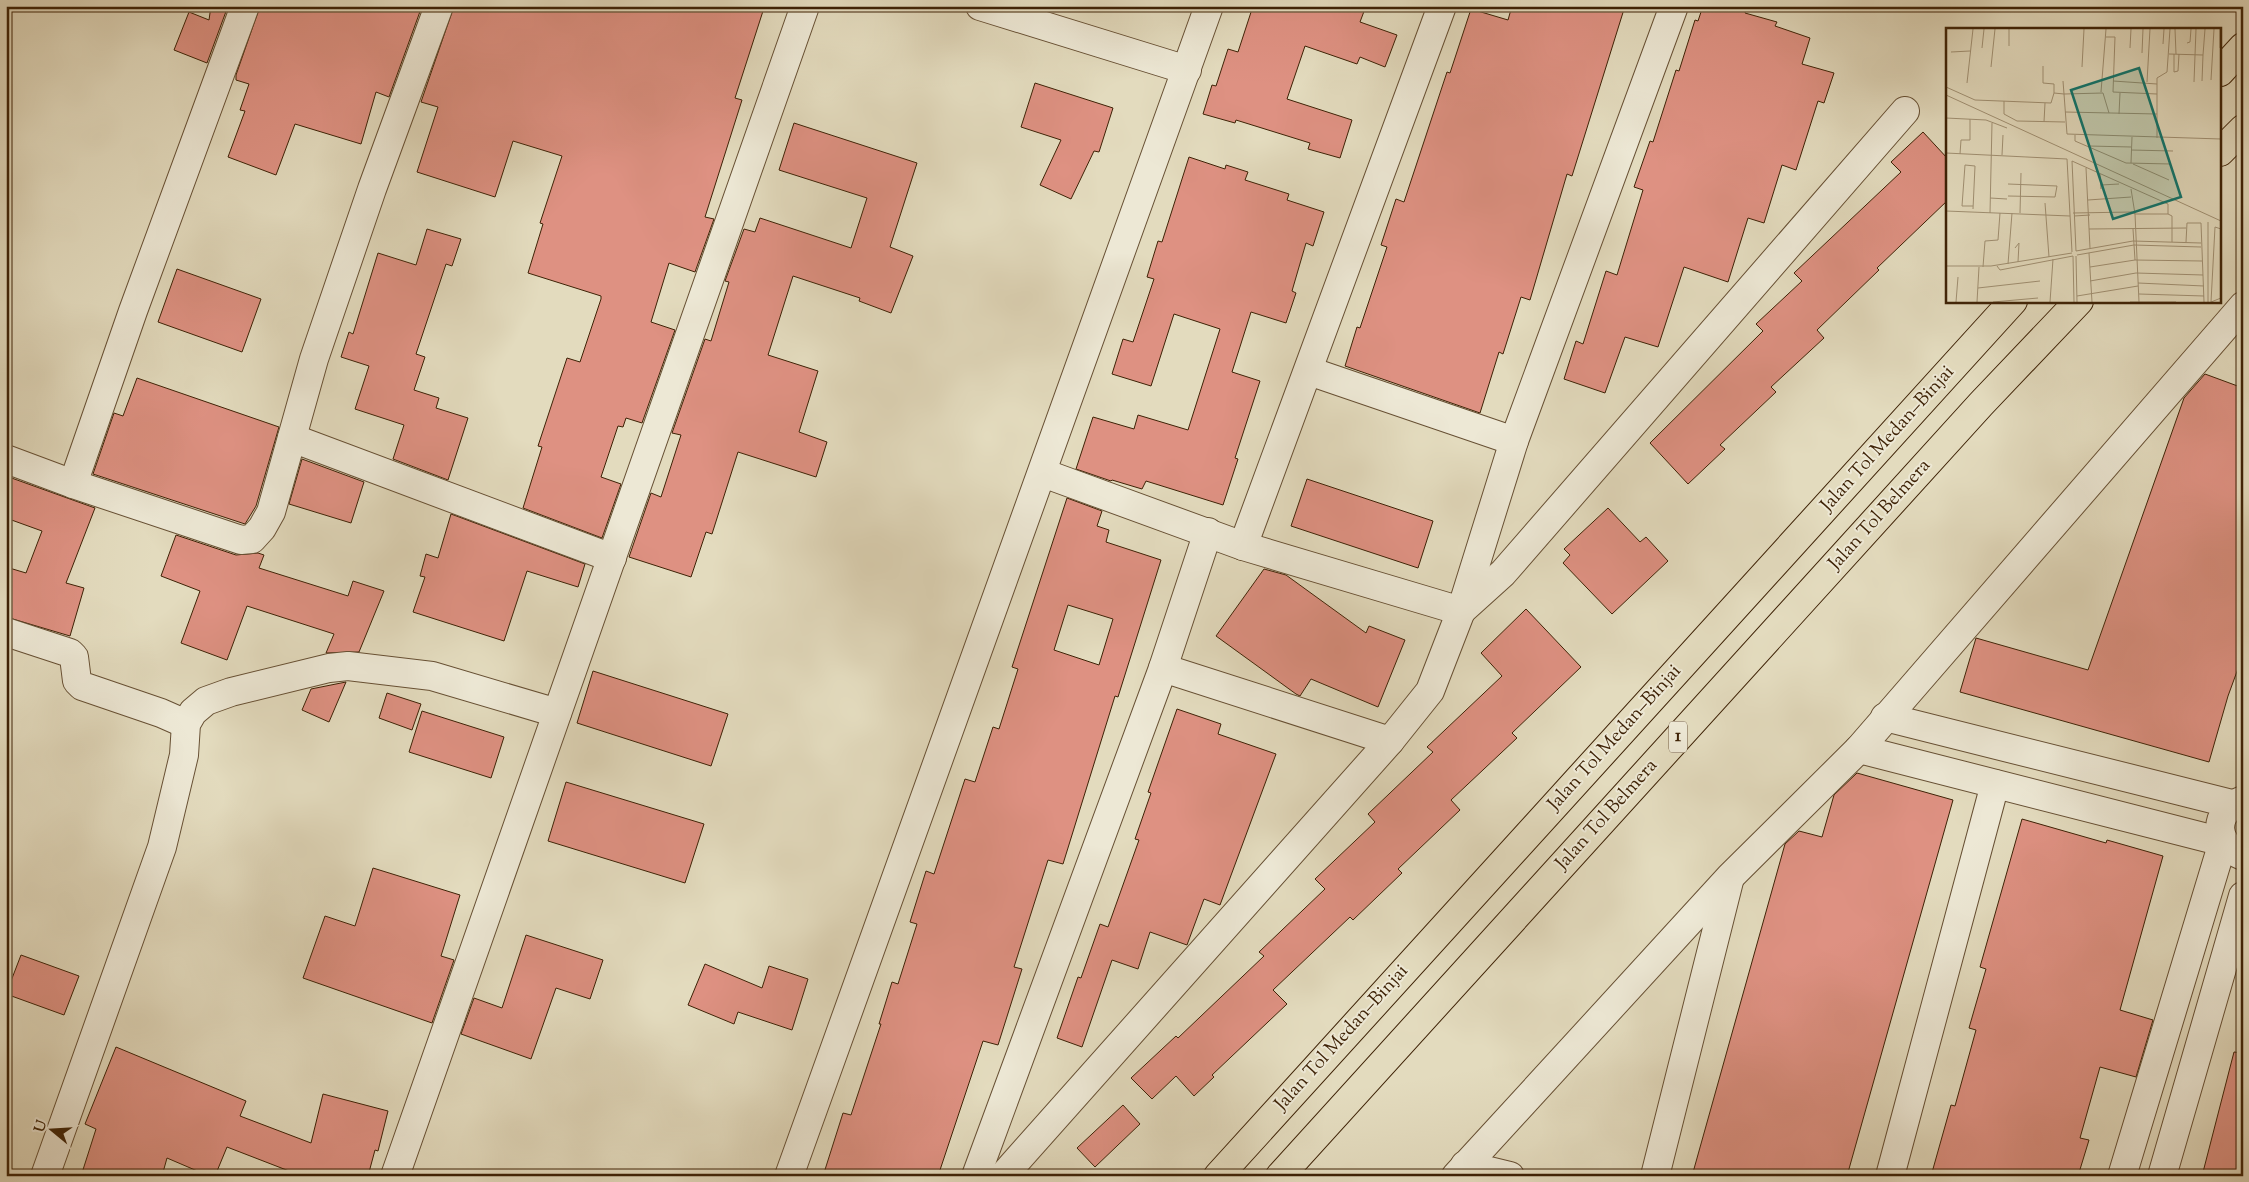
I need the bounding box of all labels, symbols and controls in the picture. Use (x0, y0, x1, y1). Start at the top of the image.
inset map (1946, 28, 2222, 302)
street label: Jalan Tol Medan–Binjai (1814, 360, 1961, 519)
street label: Jalan Tol Belmera (1822, 453, 1937, 577)
street label: Jalan Tol Medan–Binjai (1541, 659, 1688, 818)
road number: 1 (1669, 722, 1687, 752)
street label: Jalan Tol Belmera (1549, 753, 1664, 877)
street label: Jalan Tol Medan–Binjai (1268, 959, 1415, 1118)
north arrow (28, 1104, 78, 1154)
text: U (30, 1118, 53, 1135)

